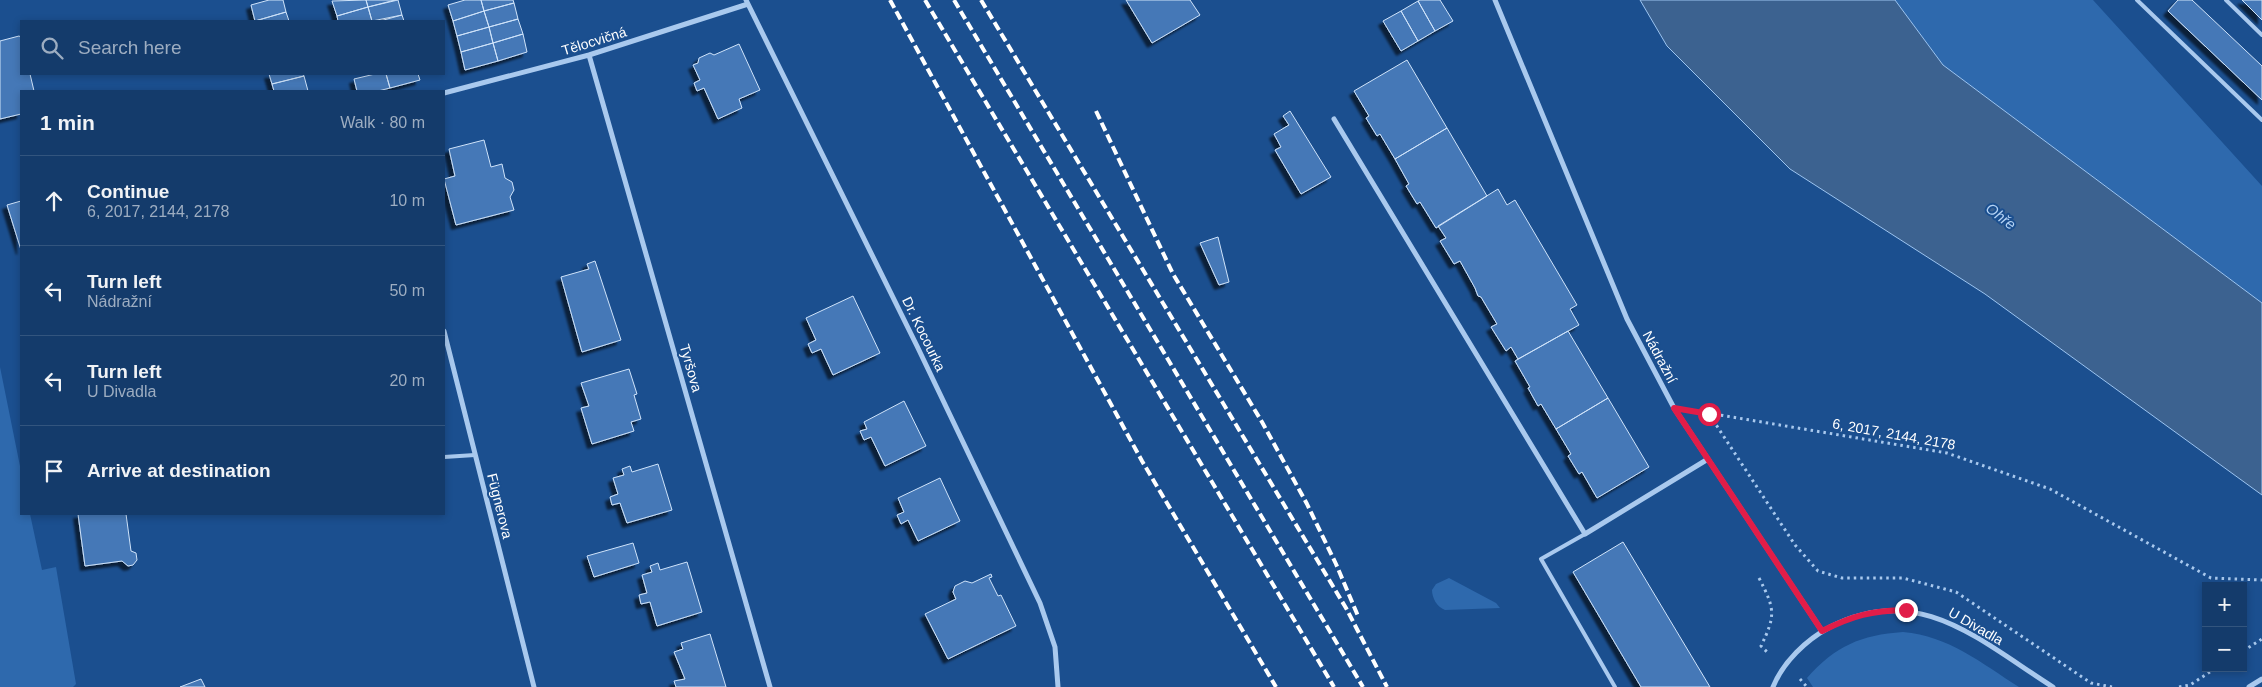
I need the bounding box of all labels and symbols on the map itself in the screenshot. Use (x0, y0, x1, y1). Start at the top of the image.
street label: Tělocvičná (560, 24, 629, 58)
water label: Ohře (1983, 199, 2019, 233)
street label: Dr. Kocourka (899, 294, 949, 374)
street label: Nádražní (1640, 328, 1680, 386)
street label: Tyršova (677, 342, 706, 394)
route start (1698, 403, 1721, 426)
street label: 6, 2017, 2144, 2178 (1831, 415, 1957, 453)
street label: Fügnerova (484, 472, 516, 541)
route end (1895, 599, 1918, 622)
street label: U Divadla (1946, 604, 2006, 648)

